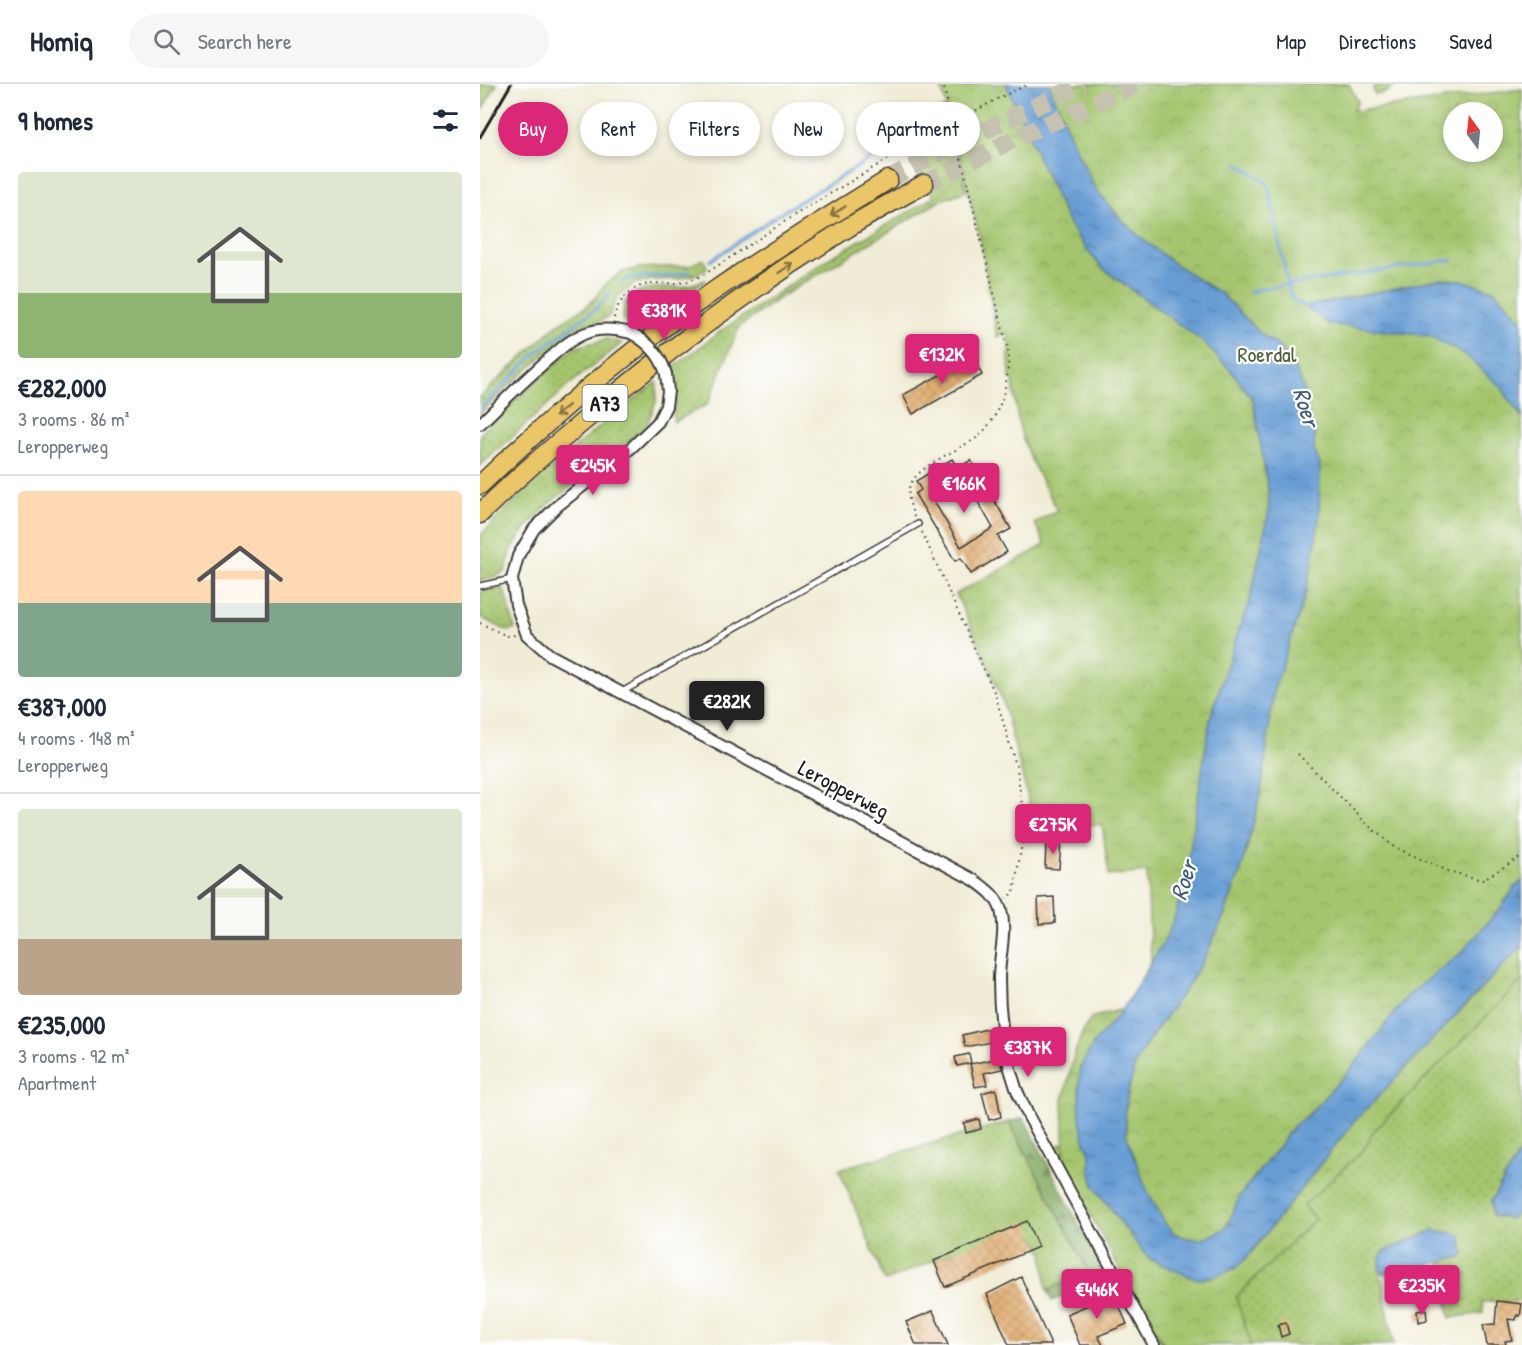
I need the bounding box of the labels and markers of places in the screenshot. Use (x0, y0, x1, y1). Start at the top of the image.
pin: €381K (622, 290, 706, 341)
pin: €132K (900, 334, 984, 385)
pin: €245K (551, 445, 635, 496)
pin: €166K (922, 463, 1006, 514)
pin: €282K (685, 681, 769, 732)
pin: €275K (1011, 804, 1095, 855)
pin: €387K (986, 1027, 1070, 1078)
pin: €235K (1380, 1265, 1464, 1316)
pin: €446K (1055, 1269, 1139, 1320)

